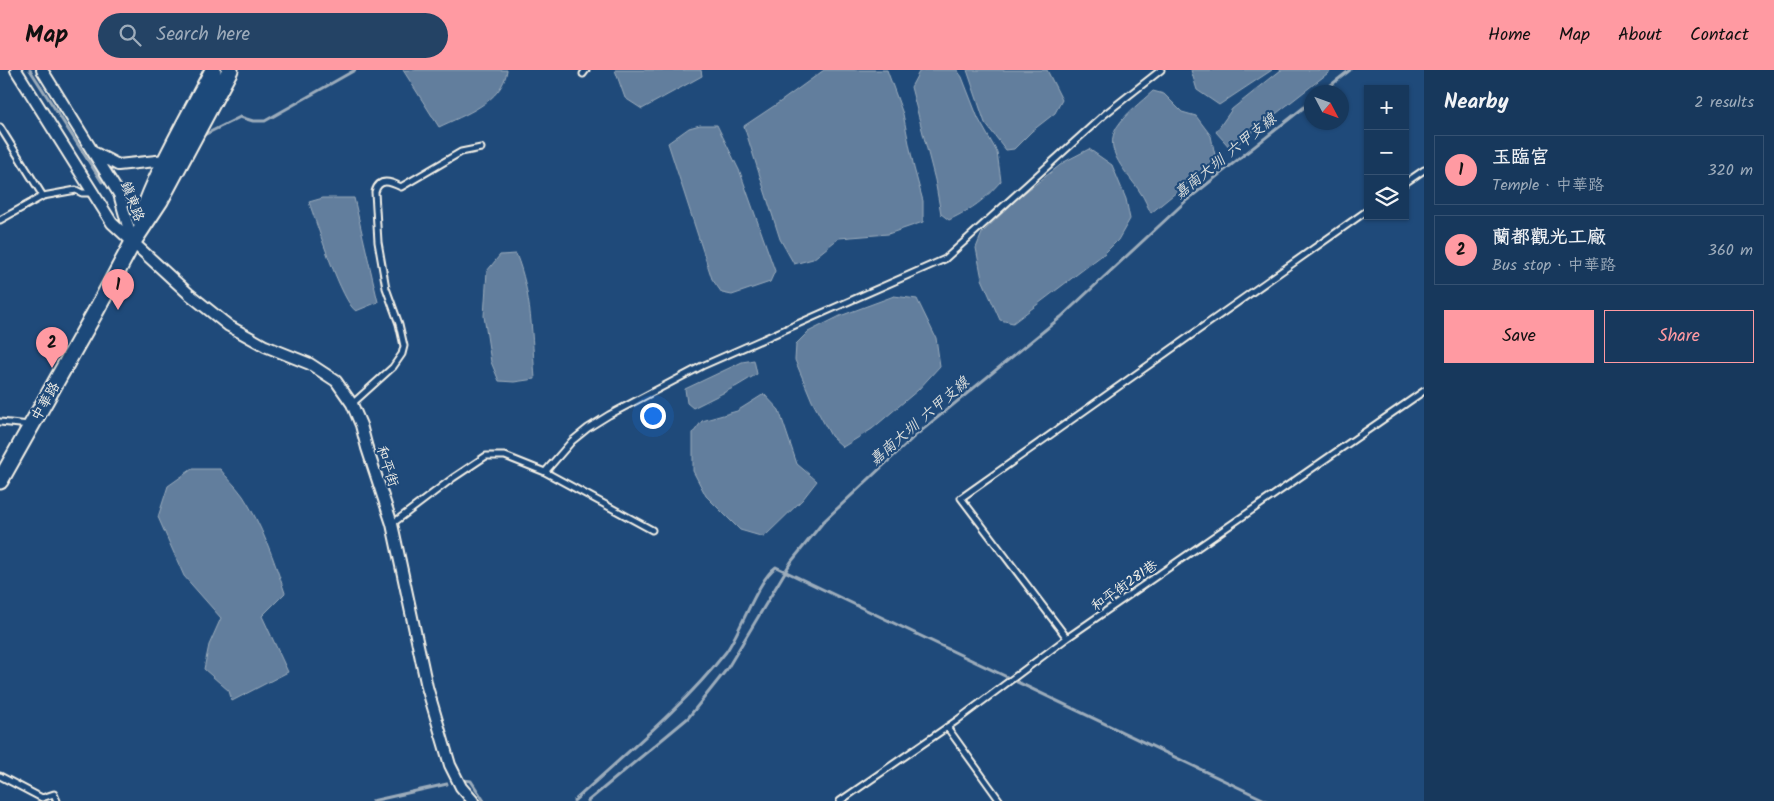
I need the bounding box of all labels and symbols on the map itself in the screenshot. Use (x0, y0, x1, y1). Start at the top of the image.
north arrow (1304, 85, 1349, 130)
water label: 嘉南大圳 六甲支線 (1169, 107, 1283, 206)
street label: 鎮東路 (114, 178, 150, 225)
pin: 1 (102, 269, 134, 310)
pin: 2 (36, 327, 68, 368)
water label: 嘉南大圳 六甲支線 (864, 371, 976, 472)
street label: 中華路 (26, 378, 66, 425)
your location (640, 403, 666, 429)
street label: 和平街 (370, 443, 404, 490)
street label: 和平街281巷 (1087, 554, 1163, 617)

